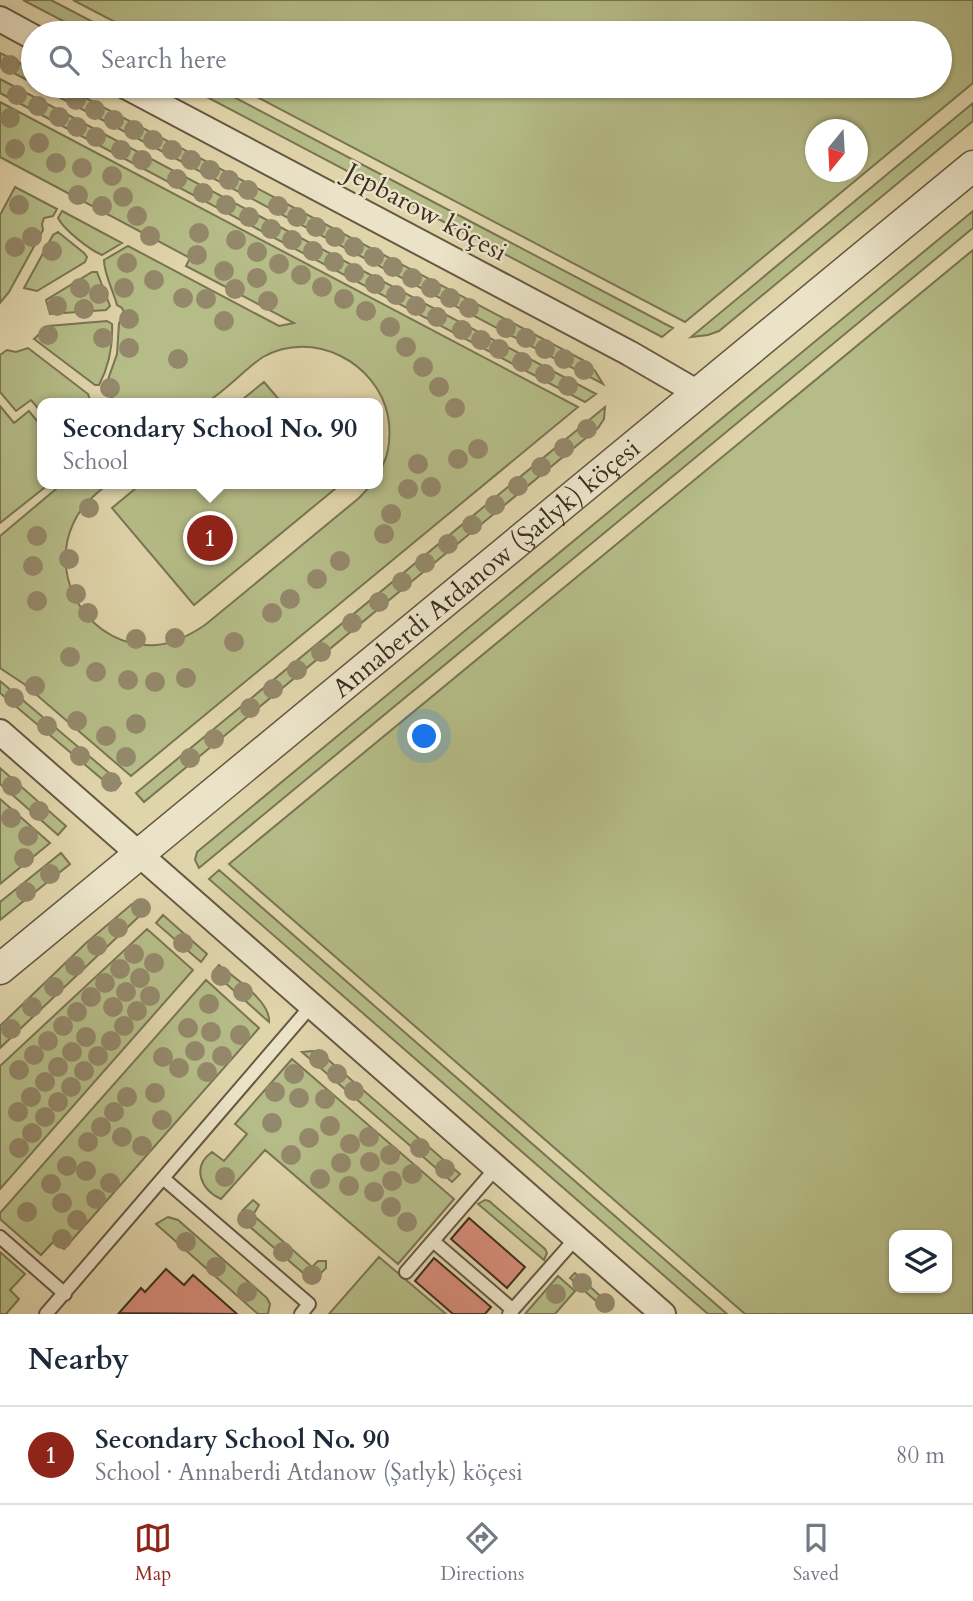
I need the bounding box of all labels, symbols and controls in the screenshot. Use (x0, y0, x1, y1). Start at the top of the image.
search box (21, 21, 952, 98)
icon: search (45, 41, 83, 79)
text: Search here (101, 42, 227, 77)
north arrow (805, 119, 868, 182)
street label: Jepbarow köçesi (335, 153, 513, 269)
popup (37, 398, 383, 489)
text: Secondary School No. 90 (63, 411, 357, 446)
street label: Annaberdi Atdanow (Şatlyk) köçesi (325, 431, 647, 705)
text: School (63, 446, 128, 477)
pin: 1 (187, 512, 233, 564)
your location (407, 719, 441, 753)
map controls (889, 1230, 952, 1293)
button: layers (889, 1230, 952, 1293)
text: Nearby (28, 1339, 129, 1380)
text: Secondary School No. 90 (95, 1422, 389, 1457)
text: 1 (45, 1440, 57, 1471)
text: 80 m (896, 1440, 945, 1471)
text: School · Annaberdi Atdanow (Şatlyk) köçesi (95, 1457, 523, 1488)
tab: Map (134, 1519, 172, 1587)
tab: Directions (441, 1519, 524, 1587)
tab: Saved (793, 1519, 839, 1587)

